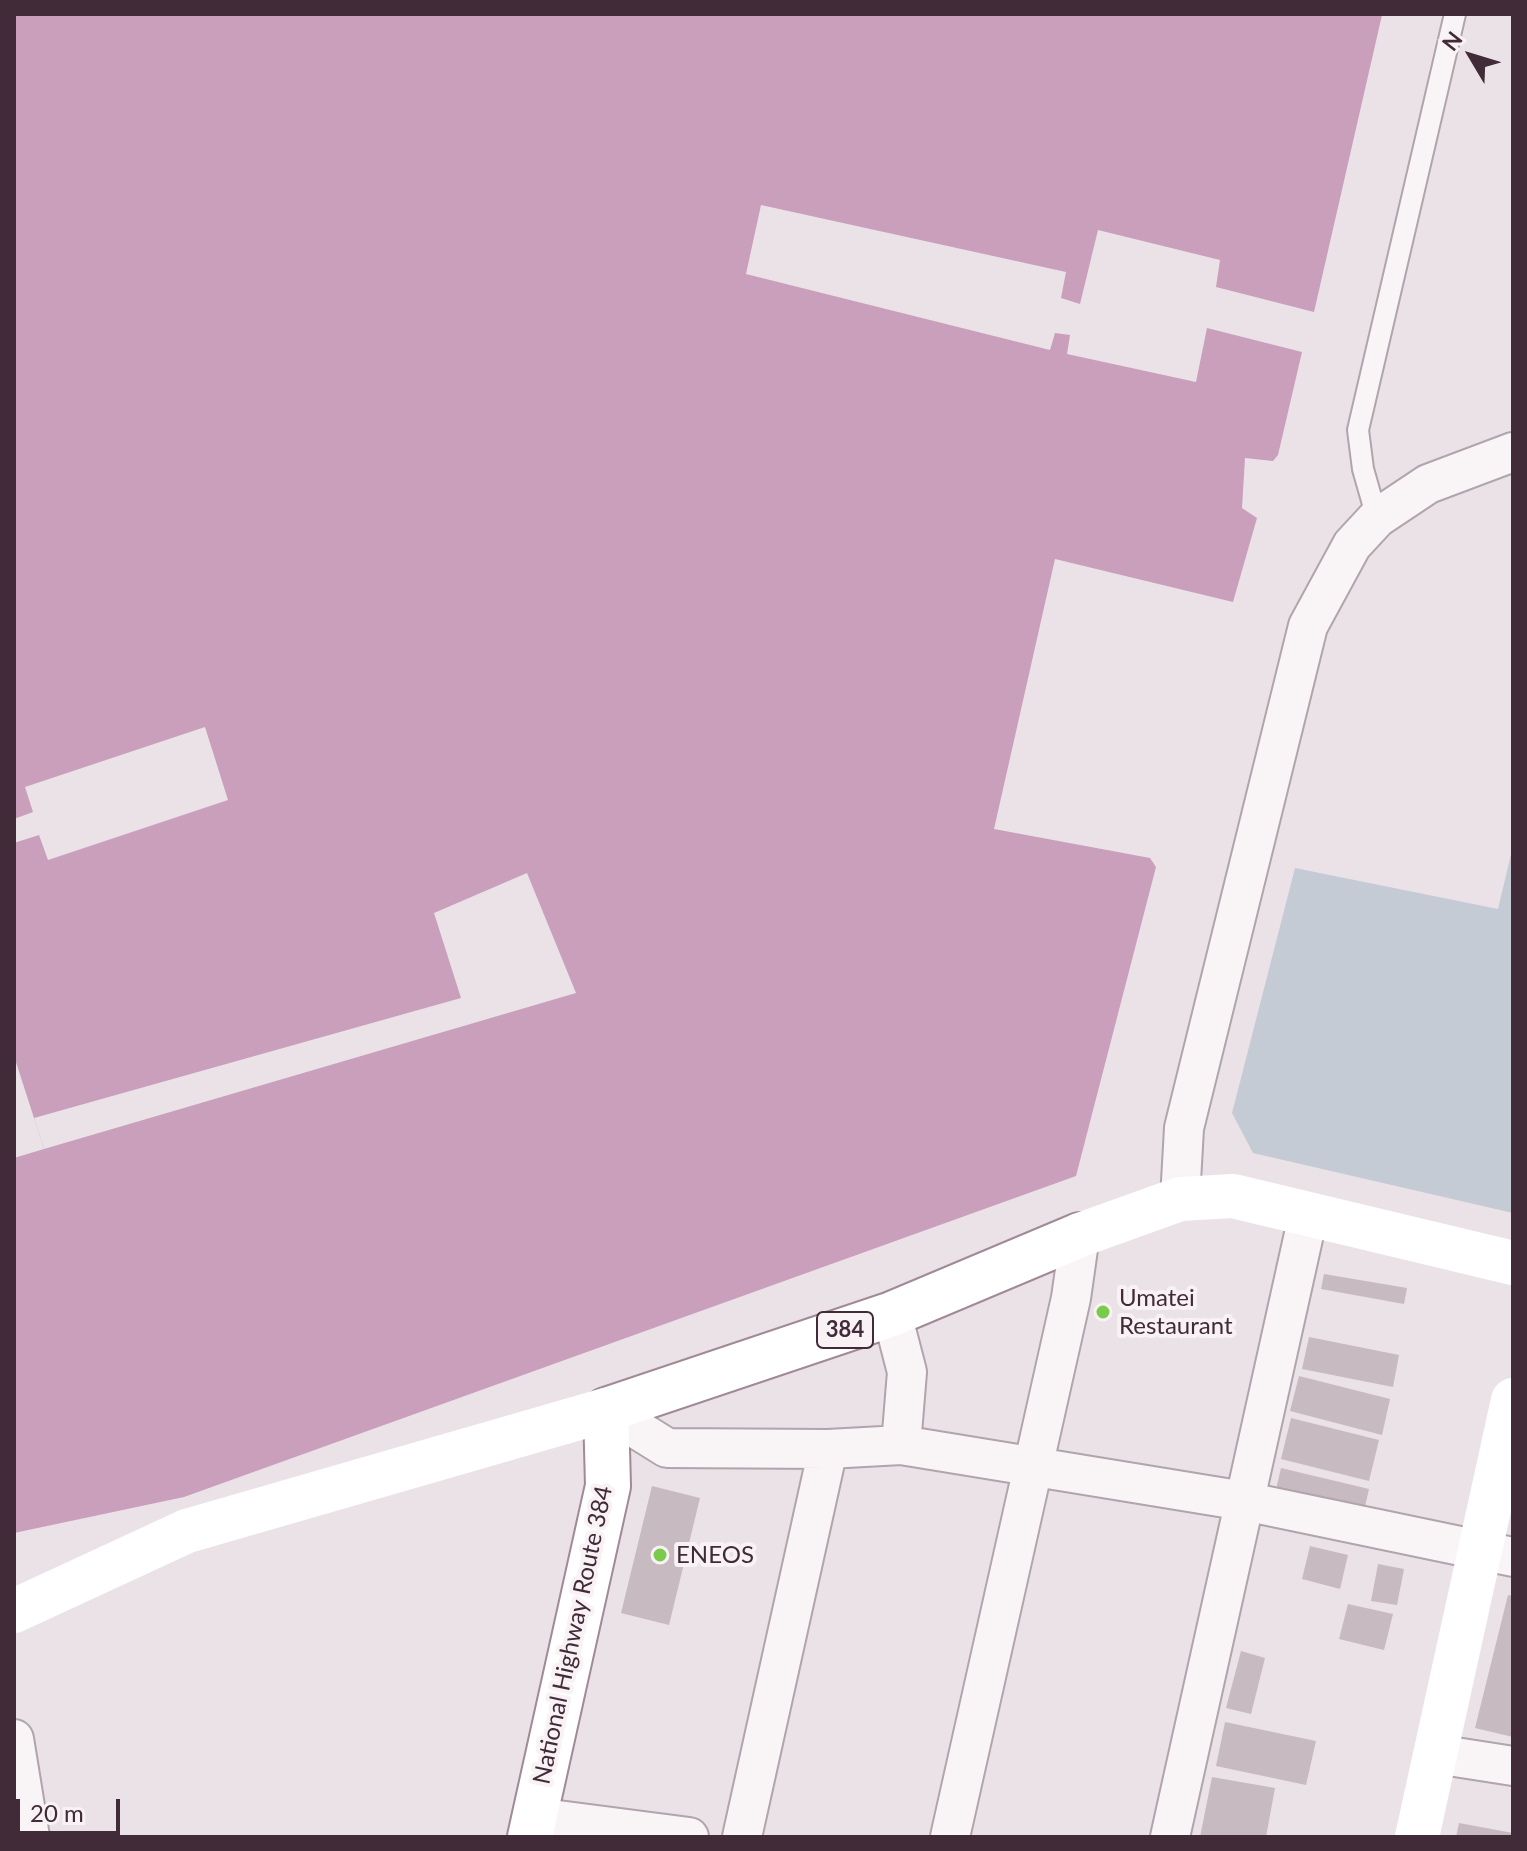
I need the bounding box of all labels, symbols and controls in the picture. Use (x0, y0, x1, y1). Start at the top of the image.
north arrow (1431, 16, 1511, 96)
text: N (1436, 26, 1468, 56)
place label: Umatei Restaurant (1119, 1284, 1233, 1340)
marker: Umatei Restaurant (1094, 1303, 1112, 1321)
road number: 384 (817, 1312, 873, 1348)
street label: National Highway Route 384 (527, 1483, 619, 1787)
place label: ENEOS (676, 1541, 754, 1569)
marker: ENEOS (651, 1546, 669, 1564)
scale bar (20, 1783, 124, 1833)
text: 20 m (30, 1798, 84, 1827)

